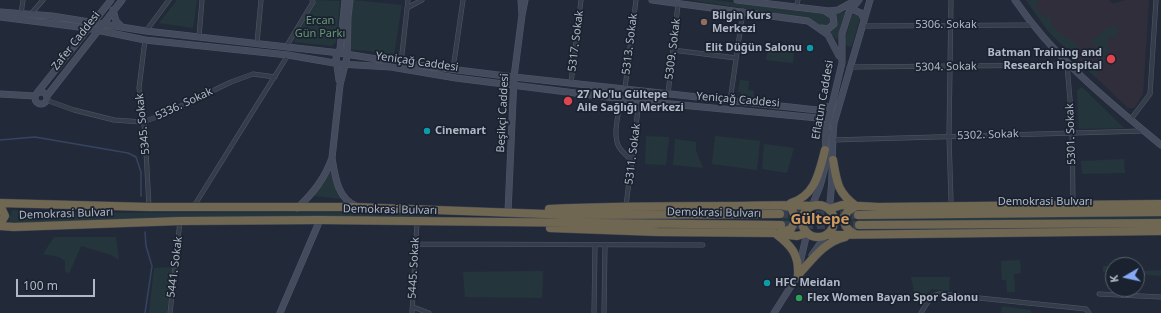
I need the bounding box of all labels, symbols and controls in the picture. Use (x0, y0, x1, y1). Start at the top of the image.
street label: Zafer Caddesi (49, 9, 103, 73)
place label: Bilgin Kurs Merkezi (712, 9, 771, 35)
street label: 5317. Sokak (566, 10, 586, 72)
street label: 5313. Sokak (620, 13, 640, 75)
park label: Ercan Gün Parkı (295, 14, 345, 40)
marker: Bilgin Kurs Merkezi (699, 17, 709, 27)
street label: 5309. Sokak (663, 18, 683, 80)
street label: 5306. Sokak (915, 18, 977, 32)
place label: Elit Düğün Salonu (705, 41, 802, 55)
marker: Elit Düğün Salonu (805, 43, 815, 53)
place label: Batman Training and Research Hospital (988, 46, 1102, 72)
street label: Yeniçağ Caddesi (375, 50, 459, 74)
marker: Batman Training and Research Hospital (1105, 53, 1117, 65)
street label: Eflatun Caddesi (810, 59, 836, 141)
street label: 5304. Sokak (915, 60, 977, 74)
street label: Beşikçi Caddesi (494, 73, 512, 153)
street label: 5336. Sokak (153, 85, 215, 123)
place label: 27 No'lu Gültepe Aile Sağlığı Merkezi (577, 88, 684, 114)
street label: Yeniçağ Caddesi (696, 90, 780, 110)
street label: 5345. Sokak (133, 93, 153, 155)
marker: 27 No'lu Gültepe Aile Sağlığı Merkezi (562, 95, 574, 107)
street label: 5301. Sokak (1063, 103, 1079, 165)
street label: 5311. Sokak (623, 123, 643, 185)
place label: Cinemart (435, 124, 486, 138)
marker: Cinemart (422, 126, 432, 136)
street label: 5302. Sokak (957, 127, 1019, 143)
street label: Demokrasi Bulvarı (998, 195, 1092, 209)
street label: Demokrasi Bulvarı (343, 203, 437, 217)
street label: Demokrasi Bulvarı (19, 206, 113, 222)
street label: Demokrasi Bulvarı (667, 206, 761, 220)
district label: Gültepe (791, 211, 849, 229)
street label: 5441. Sokak (165, 236, 185, 298)
street label: 5445. Sokak (406, 237, 422, 299)
north arrow (1105, 257, 1145, 297)
scale bar (18, 271, 97, 297)
text: K (1106, 274, 1122, 284)
place label: HFC Meidan (775, 276, 840, 290)
text: 100 m (23, 277, 58, 294)
marker: HFC Meidan (762, 278, 772, 288)
place label: Flex Women Bayan Spor Salonu (807, 291, 978, 305)
marker: Flex Women Bayan Spor Salonu (794, 293, 804, 303)

